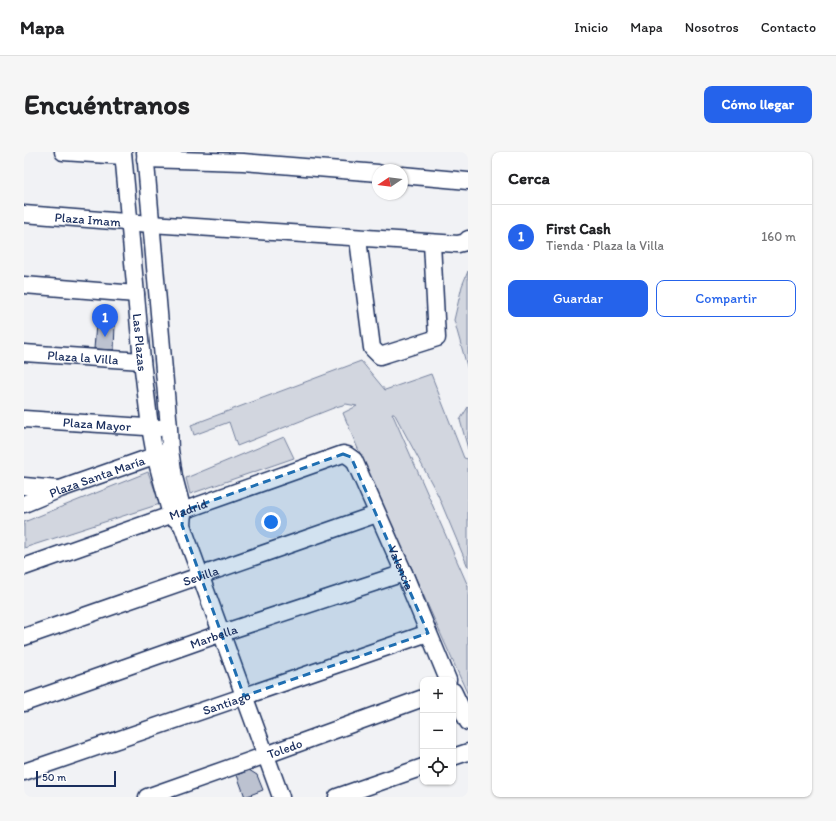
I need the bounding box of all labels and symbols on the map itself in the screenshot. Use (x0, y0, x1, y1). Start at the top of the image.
north arrow (372, 164, 408, 200)
street label: Plaza Imam (54, 209, 122, 230)
pin: 1 (92, 304, 118, 337)
street label: Las Plazas (130, 313, 150, 372)
street label: Plaza la Villa (47, 348, 120, 367)
street label: Plaza Mayor (62, 415, 132, 434)
street label: Plaza Santa María (47, 453, 147, 501)
street label: Madrid (167, 496, 209, 523)
your location (261, 512, 281, 532)
street label: Valencia (385, 543, 417, 593)
street label: Sevilla (181, 563, 221, 589)
street label: Marbella (188, 621, 240, 652)
street label: Santiago (201, 688, 253, 718)
street label: Toledo (265, 735, 305, 762)
scale bar (36, 769, 116, 788)

